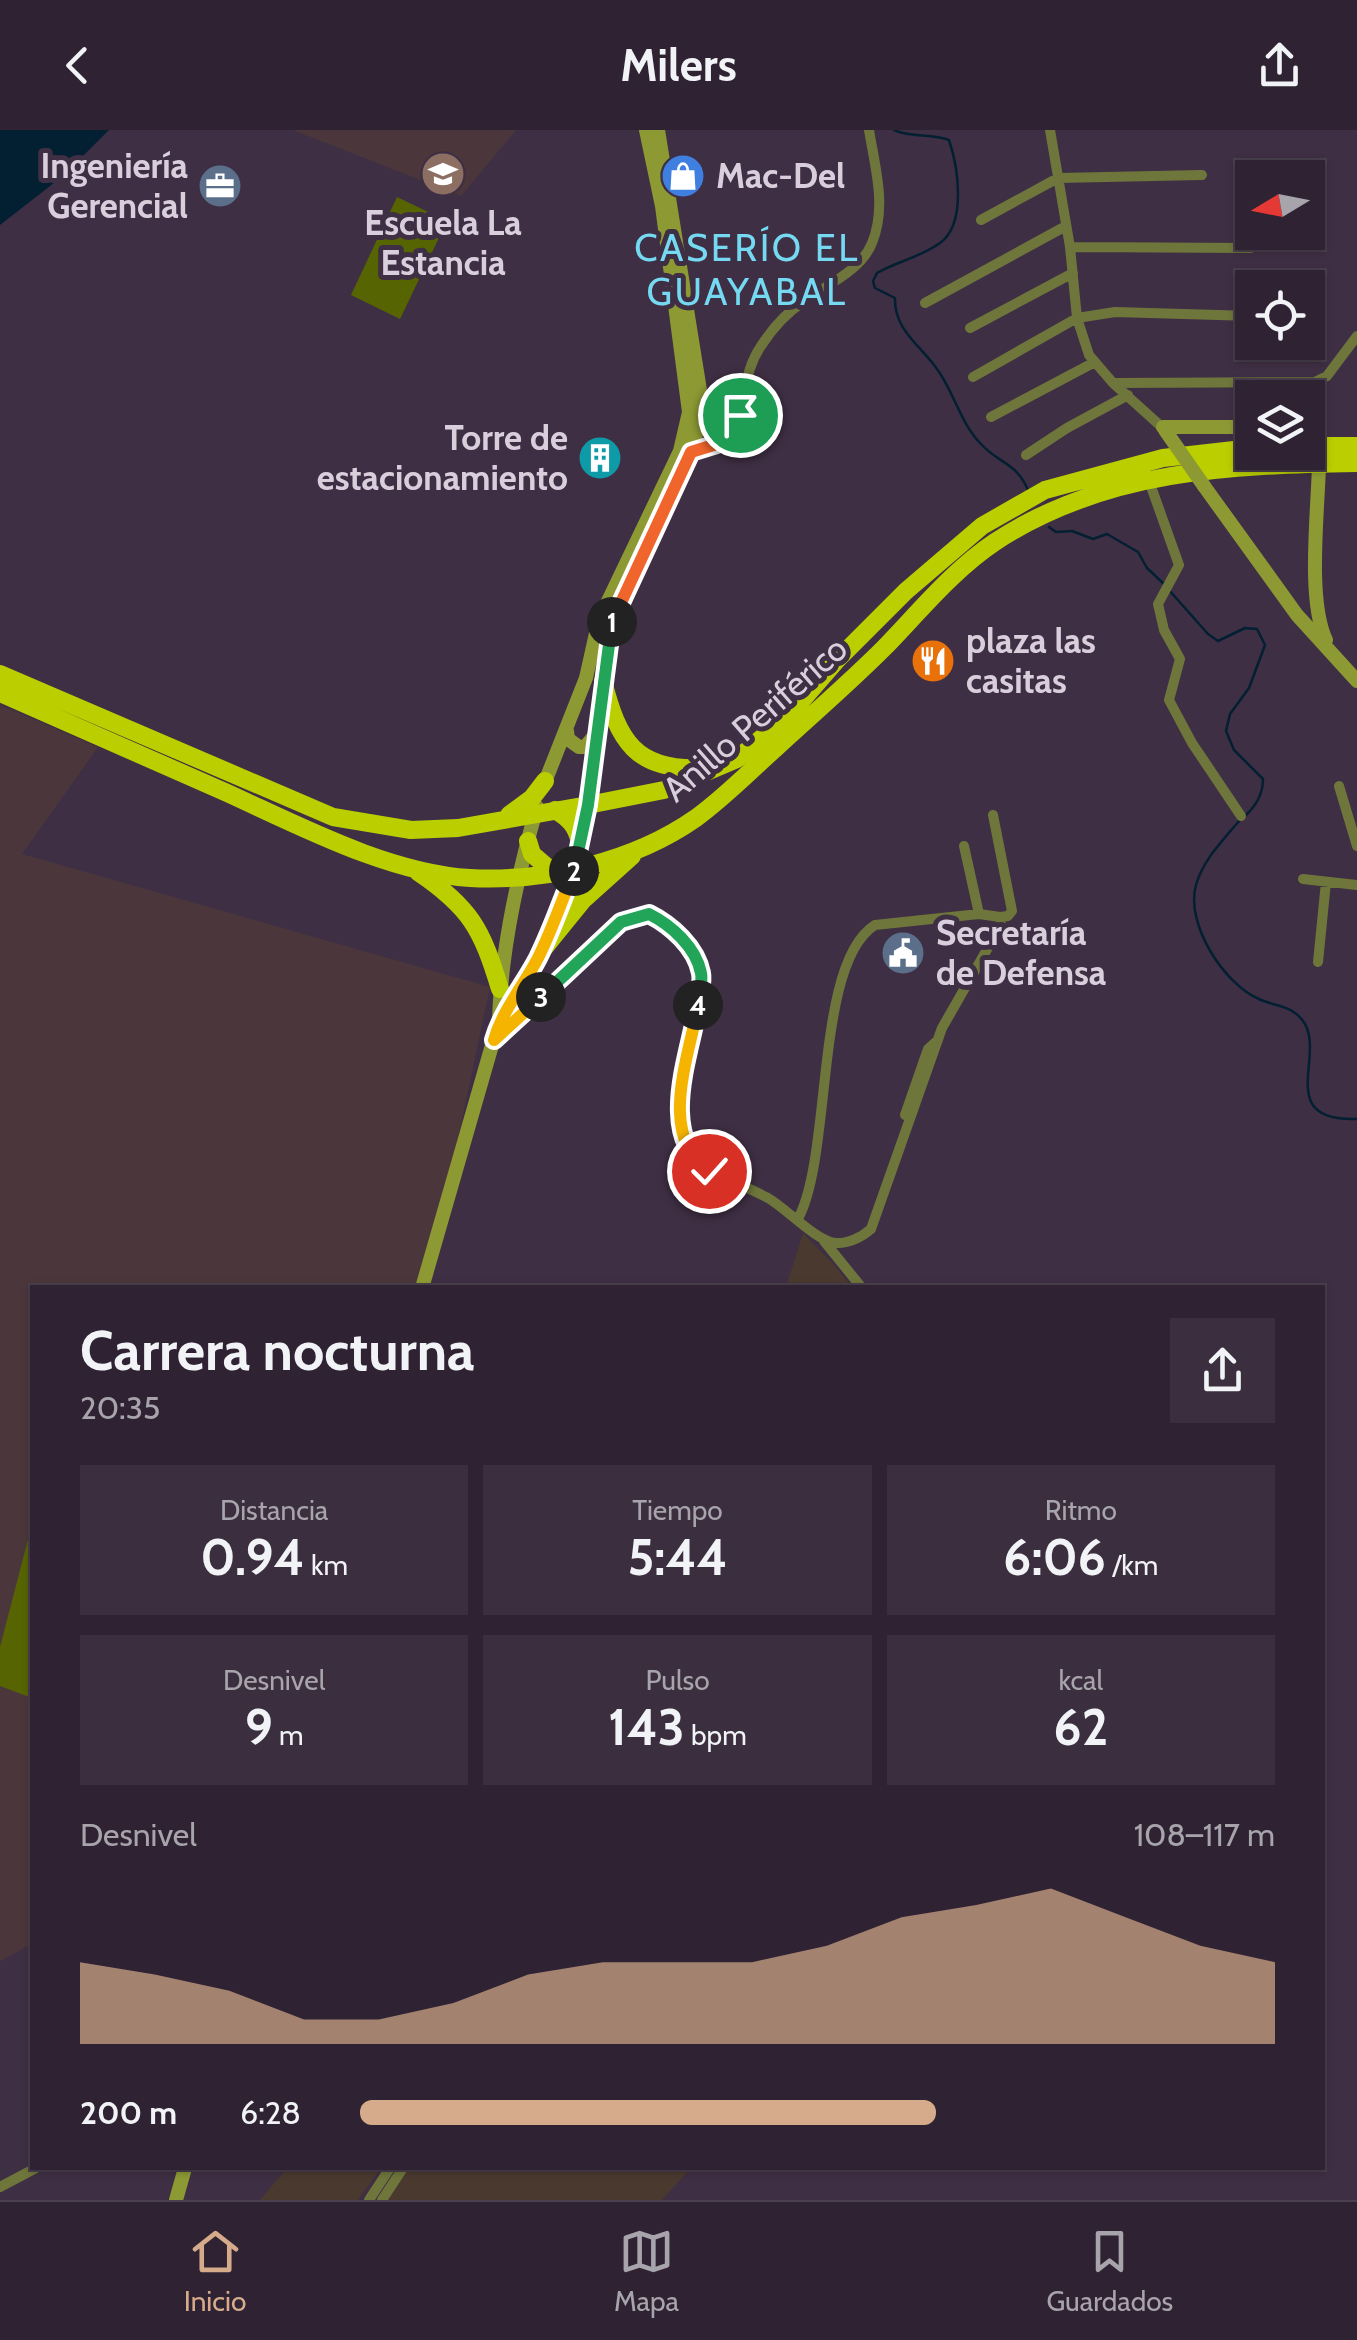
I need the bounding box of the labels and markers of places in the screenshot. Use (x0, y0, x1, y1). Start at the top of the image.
place label: Ingeniería Gerencial (41, 144, 189, 227)
school or university icon: Escuela La Estancia (420, 151, 466, 197)
shop icon: Mac-Del (660, 153, 706, 199)
place label: Mac-Del (716, 154, 845, 197)
office icon: Ingeniería Gerencial (197, 163, 243, 209)
place label: Escuela La Estancia (364, 201, 522, 284)
pin (698, 373, 783, 458)
place label: Torre de estacionamiento (317, 416, 568, 499)
building icon: Torre de estacionamiento (577, 435, 623, 481)
pin: 1 (587, 597, 637, 647)
place label: plaza las casitas (966, 619, 1096, 702)
restaurant icon: plaza las casitas (910, 638, 956, 684)
pin: 2 (549, 846, 599, 896)
place label: Secretaría de Defensa (936, 911, 1107, 994)
public building icon: Secretaría de Defensa (880, 930, 926, 976)
pin: 3 (516, 972, 566, 1022)
pin: 4 (673, 980, 723, 1030)
pin (667, 1129, 752, 1214)

